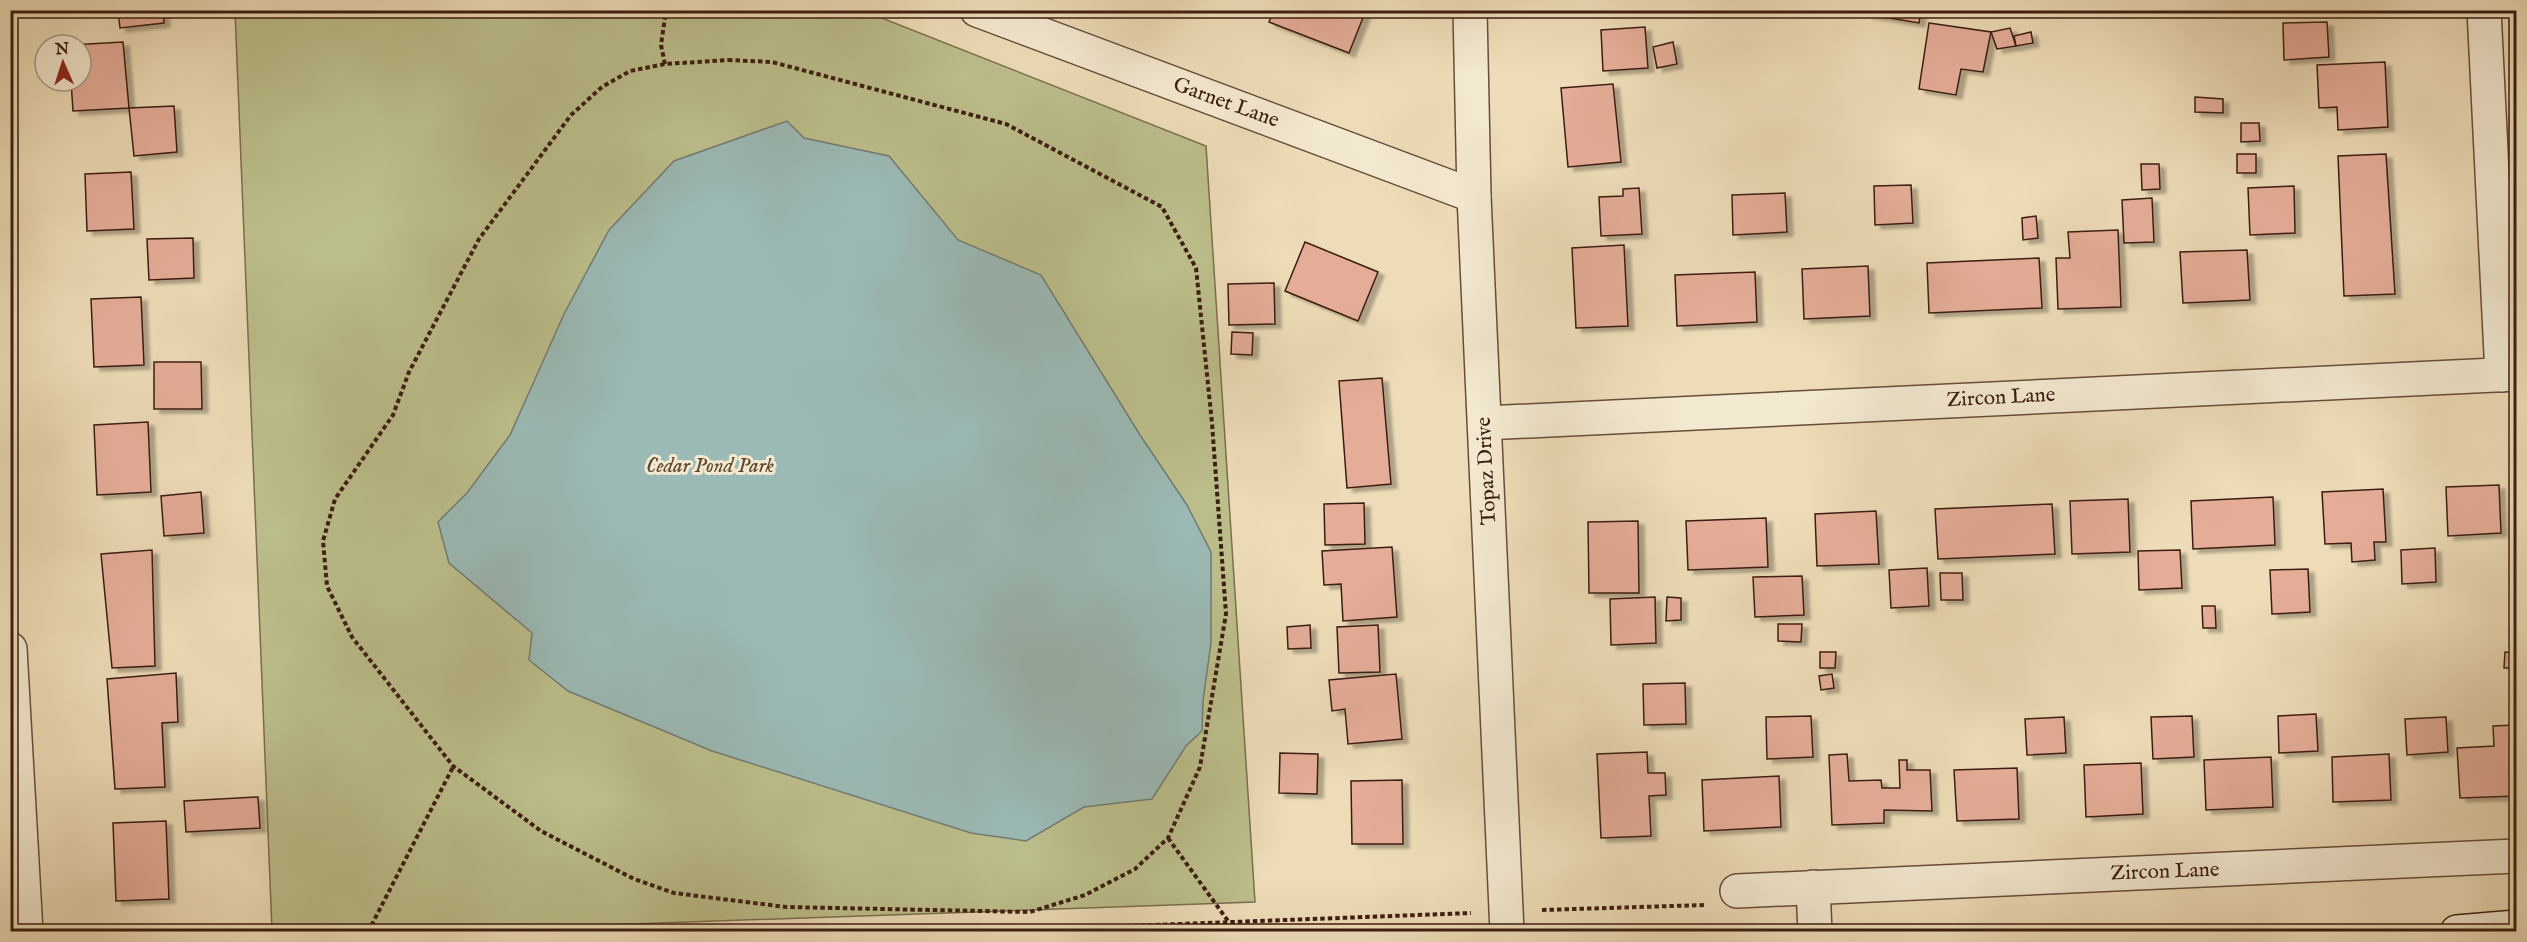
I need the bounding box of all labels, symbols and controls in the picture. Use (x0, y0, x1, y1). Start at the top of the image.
north arrow (33, 33, 93, 93)
text: N (54, 40, 70, 60)
street label: Garnet Lane (1169, 71, 1283, 135)
street label: Zircon Lane (1946, 382, 2056, 414)
street label: Topaz Drive (1471, 416, 1503, 526)
park label: Cedar Pond Park (646, 453, 775, 480)
street label: Zircon Lane (2110, 857, 2220, 887)

